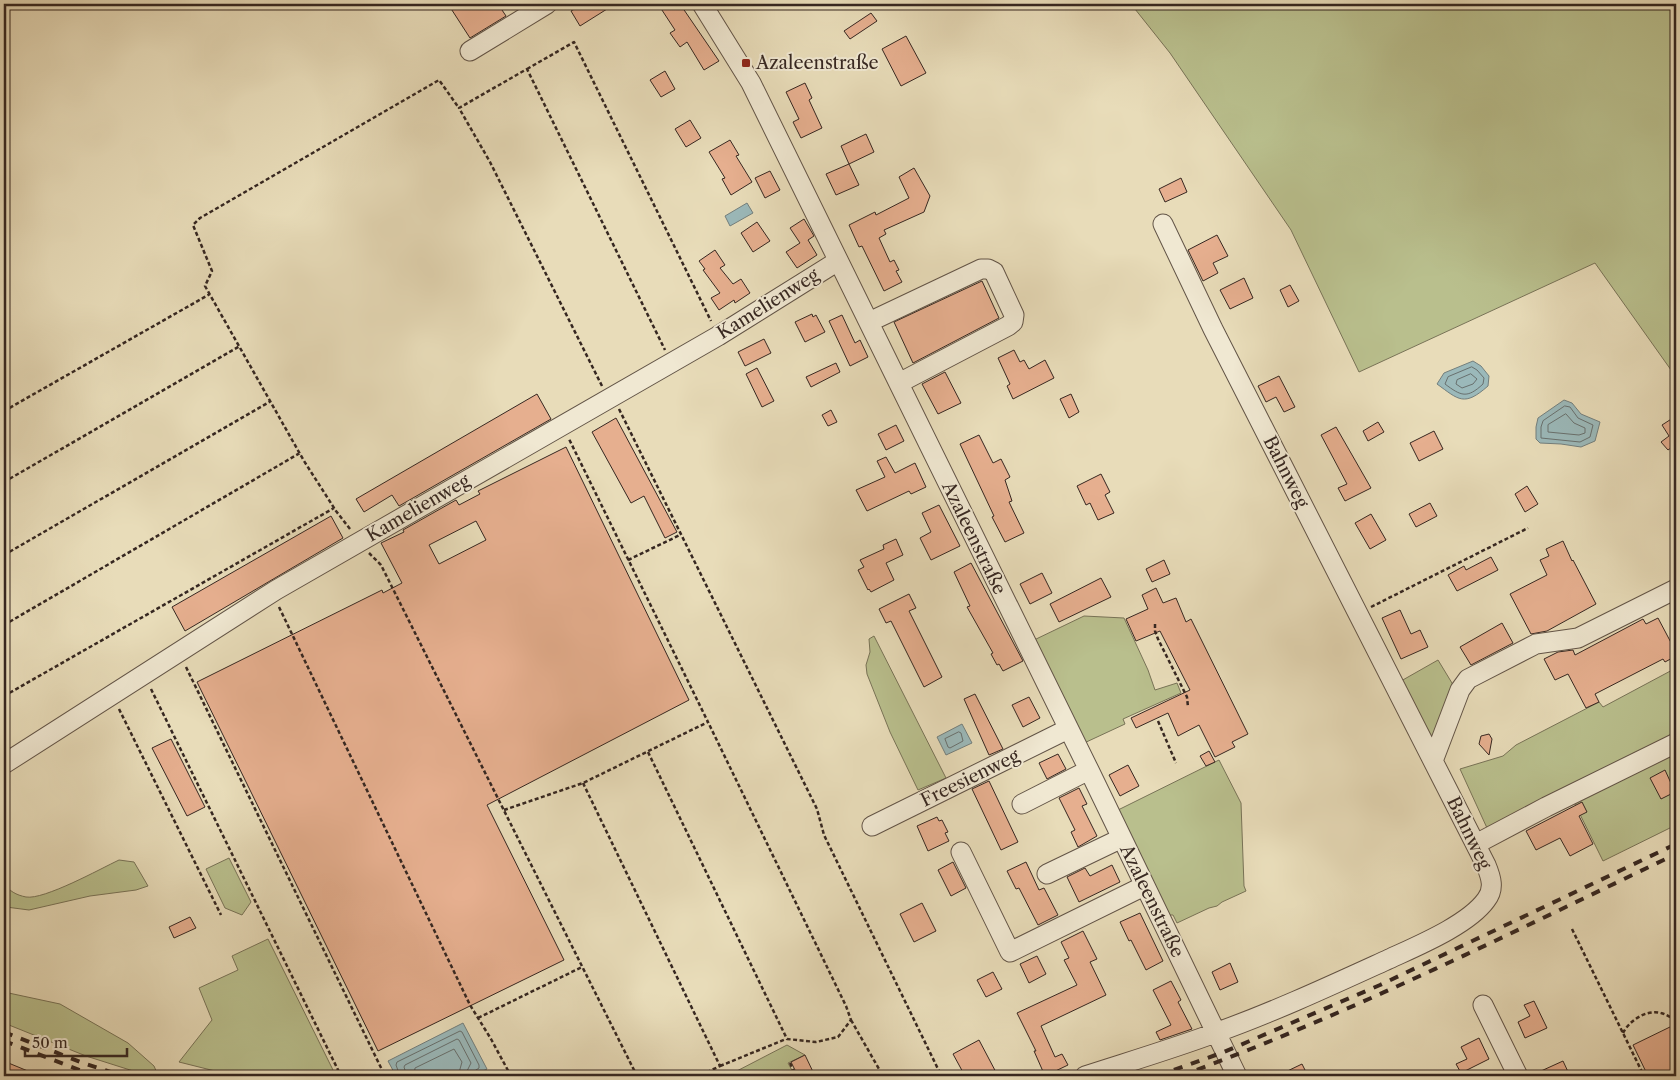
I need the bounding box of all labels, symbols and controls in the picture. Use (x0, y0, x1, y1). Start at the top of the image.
place label: Azaleenstraße (755, 52, 879, 74)
marker: Azaleenstraße (740, 57, 752, 69)
street label: Kamelienweg (713, 264, 823, 344)
street label: Bahnweg (1258, 432, 1314, 512)
street label: Kamelienweg (362, 469, 474, 547)
street label: Azaleenstraße (937, 477, 1011, 598)
street label: Freesienweg (917, 744, 1024, 811)
street label: Bahnweg (1442, 793, 1496, 873)
street label: Azaleenstraße (1115, 840, 1189, 961)
scale bar (25, 1025, 128, 1057)
text: 50 m (32, 1033, 68, 1052)

